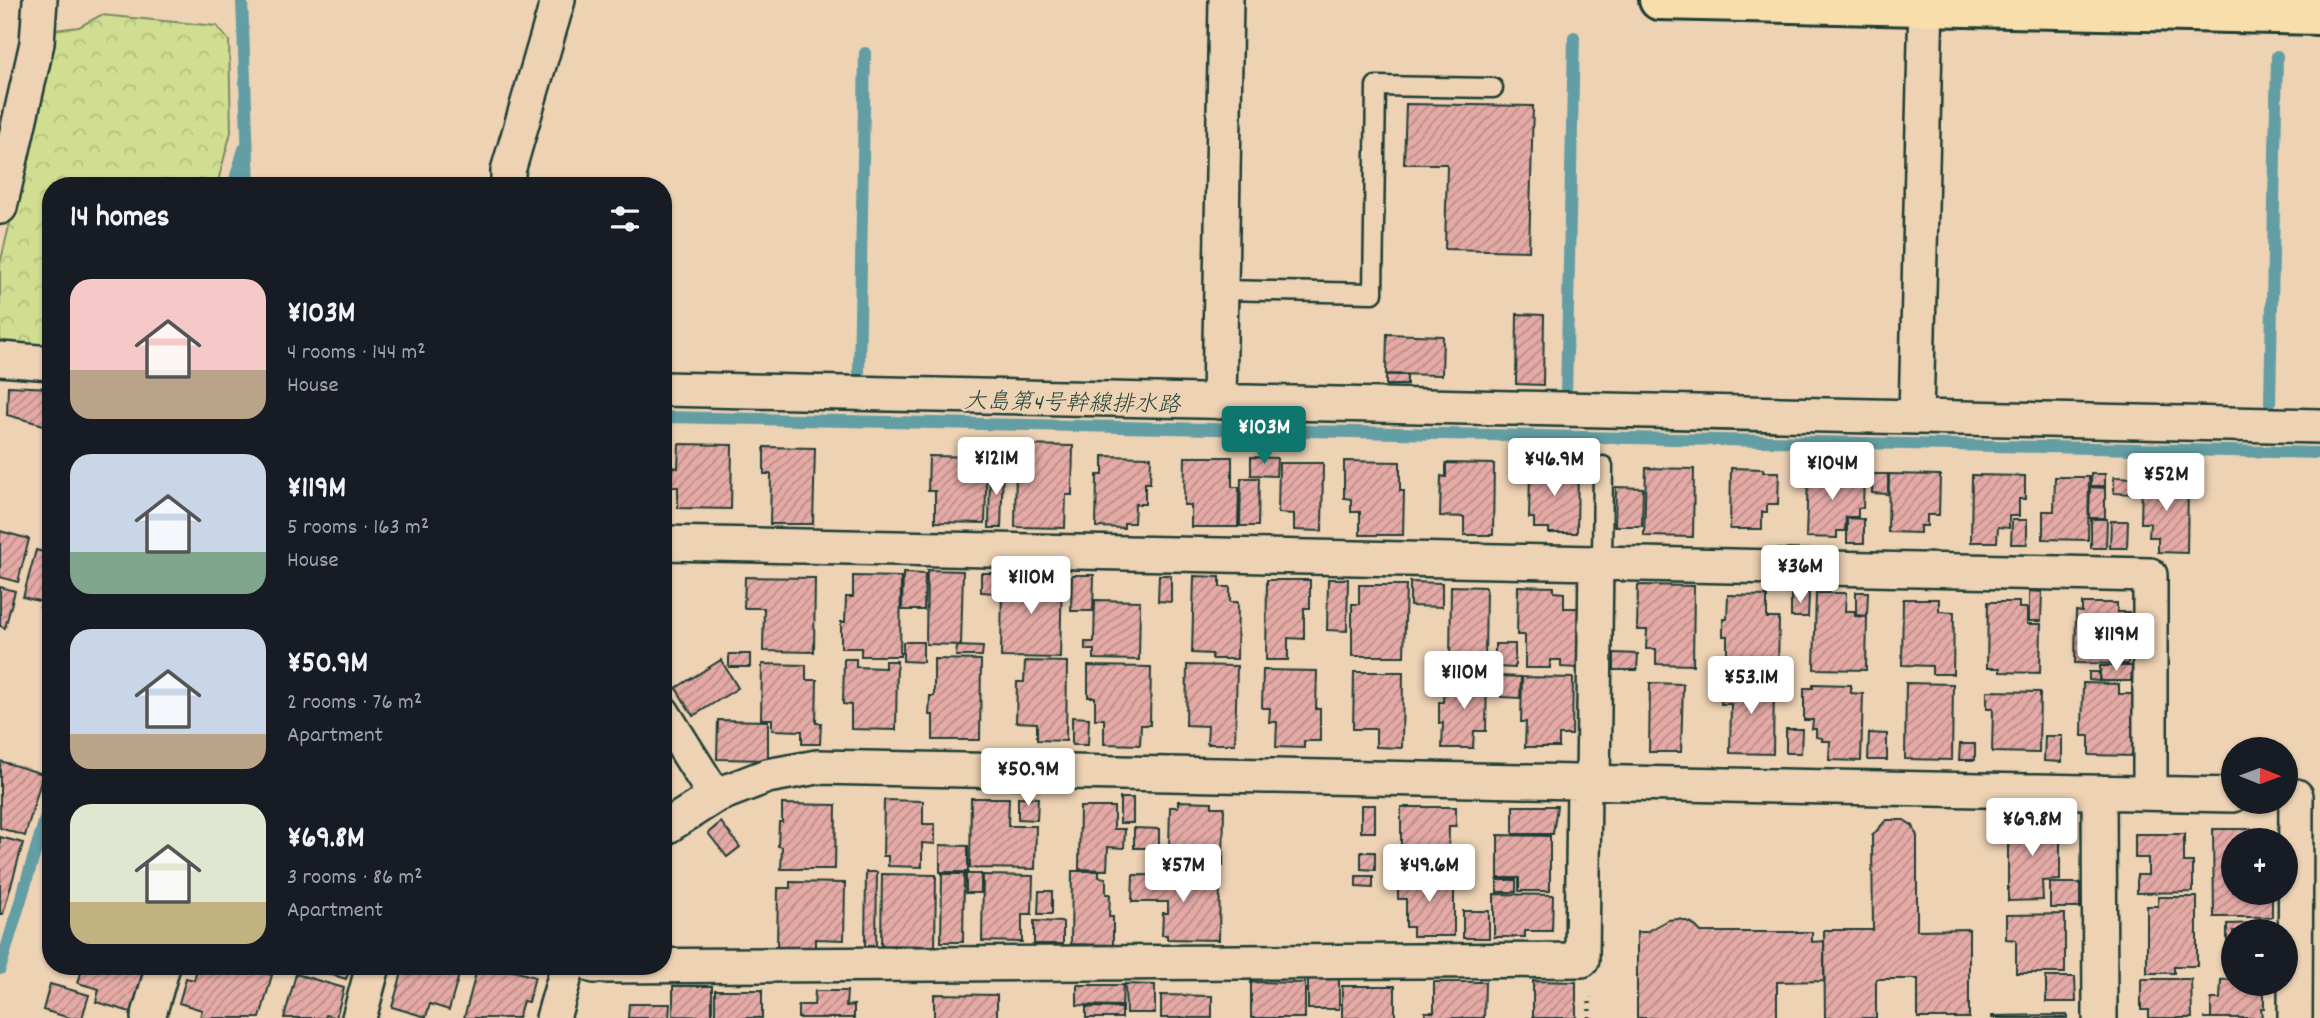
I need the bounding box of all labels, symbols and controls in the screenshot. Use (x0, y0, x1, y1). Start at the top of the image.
text: 14 homes (70, 198, 169, 241)
icon: filters (606, 200, 644, 238)
text: ¥103M (287, 294, 355, 337)
icon: home (126, 307, 210, 391)
text: 4 rooms · 144 m² (287, 337, 426, 370)
text: House (287, 370, 339, 403)
water label: 大島第4号幹線排水路 (963, 387, 1183, 423)
pin: ¥103M (1215, 406, 1313, 466)
text: ¥103M (1238, 412, 1290, 445)
pin: ¥121M (947, 438, 1045, 497)
pin: ¥46.9M (1497, 438, 1611, 498)
pin: ¥104M (1783, 442, 1881, 502)
text: ¥121M (974, 443, 1018, 476)
text: ¥46.9M (1524, 444, 1584, 477)
text: ¥104M (1806, 448, 1858, 481)
pin: ¥52M (2125, 454, 2207, 513)
text: ¥52M (2143, 459, 2189, 492)
text: ¥119M (287, 469, 346, 512)
icon: home (126, 482, 210, 566)
text: 5 rooms · 163 m² (287, 512, 429, 545)
text: House (287, 545, 339, 578)
pin: ¥36M (1759, 546, 1841, 605)
text: ¥36M (1777, 551, 1823, 584)
pin: ¥110M (982, 556, 1080, 616)
text: ¥110M (1007, 562, 1055, 595)
pin: ¥119M (2067, 614, 2165, 673)
text: ¥119M (2093, 619, 2139, 652)
text: ¥50.9M (287, 644, 368, 687)
pin: ¥110M (1415, 652, 1513, 711)
pin: ¥53.1M (1694, 656, 1808, 716)
icon: home (126, 657, 210, 741)
text: ¥110M (1440, 657, 1488, 690)
text: ¥53.1M (1724, 662, 1778, 695)
text: 2 rooms · 76 m² (287, 687, 422, 720)
text: Apartment (287, 720, 383, 753)
north arrow (2221, 737, 2298, 814)
map controls (2221, 737, 2298, 996)
pin: ¥50.9M (971, 748, 1085, 808)
text: ¥50.9M (997, 754, 1059, 787)
pin: ¥69.8M (1975, 798, 2089, 858)
text: ¥69.8M (2002, 804, 2062, 837)
text: ¥69.8M (287, 819, 365, 862)
button: + (2221, 828, 2298, 905)
icon: home (126, 832, 210, 916)
pin: ¥57M (1142, 844, 1224, 904)
pin: ¥49.6M (1372, 844, 1486, 904)
text: ¥57M (1161, 850, 1205, 883)
text: ¥49.6M (1399, 850, 1459, 883)
text: 3 rooms · 86 m² (287, 862, 423, 895)
text: Apartment (287, 895, 383, 928)
button: − (2221, 919, 2298, 996)

